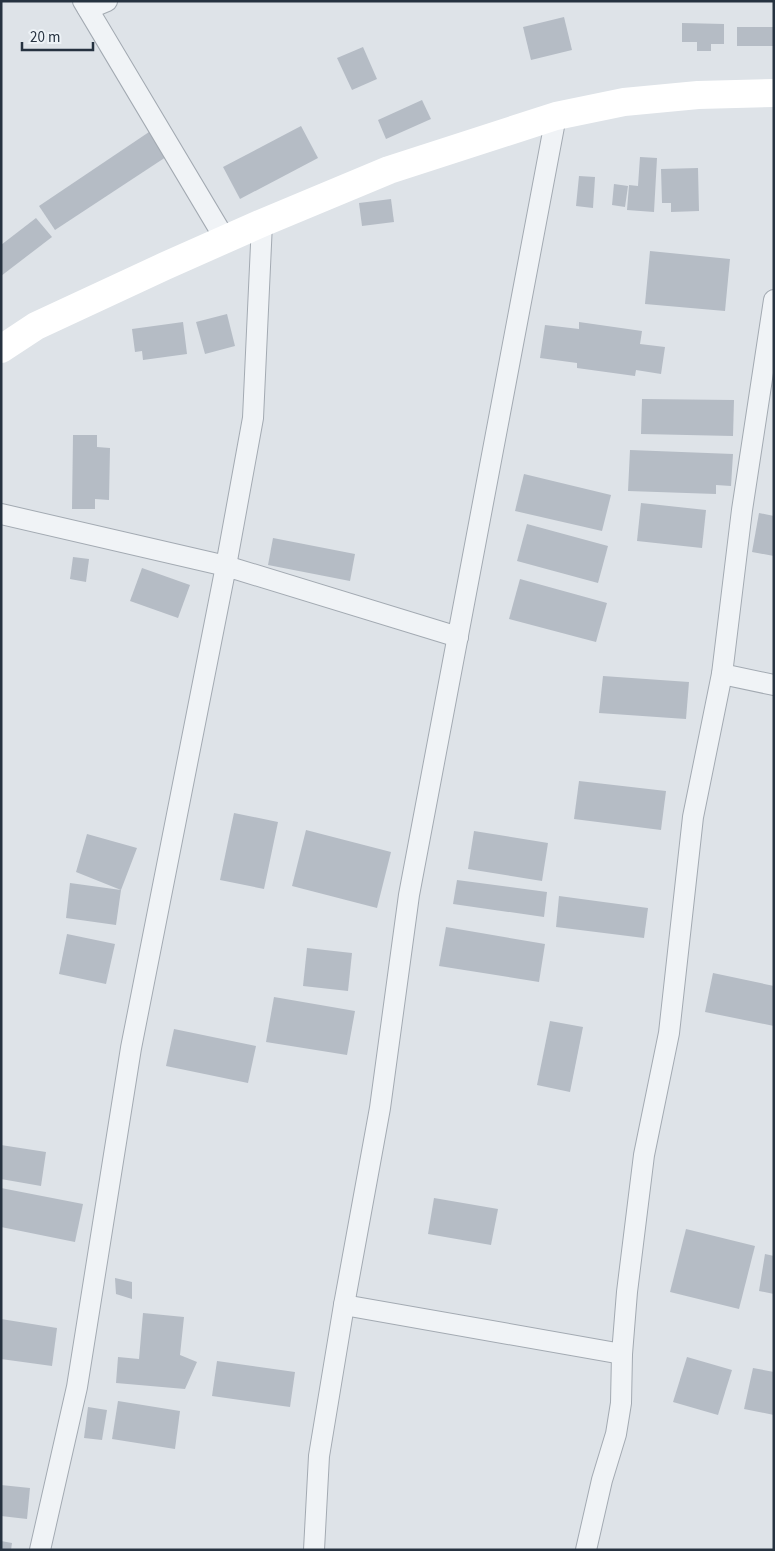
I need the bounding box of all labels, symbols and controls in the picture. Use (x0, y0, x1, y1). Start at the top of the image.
scale bar (22, 20, 94, 52)
text: 20 m (30, 27, 60, 48)

